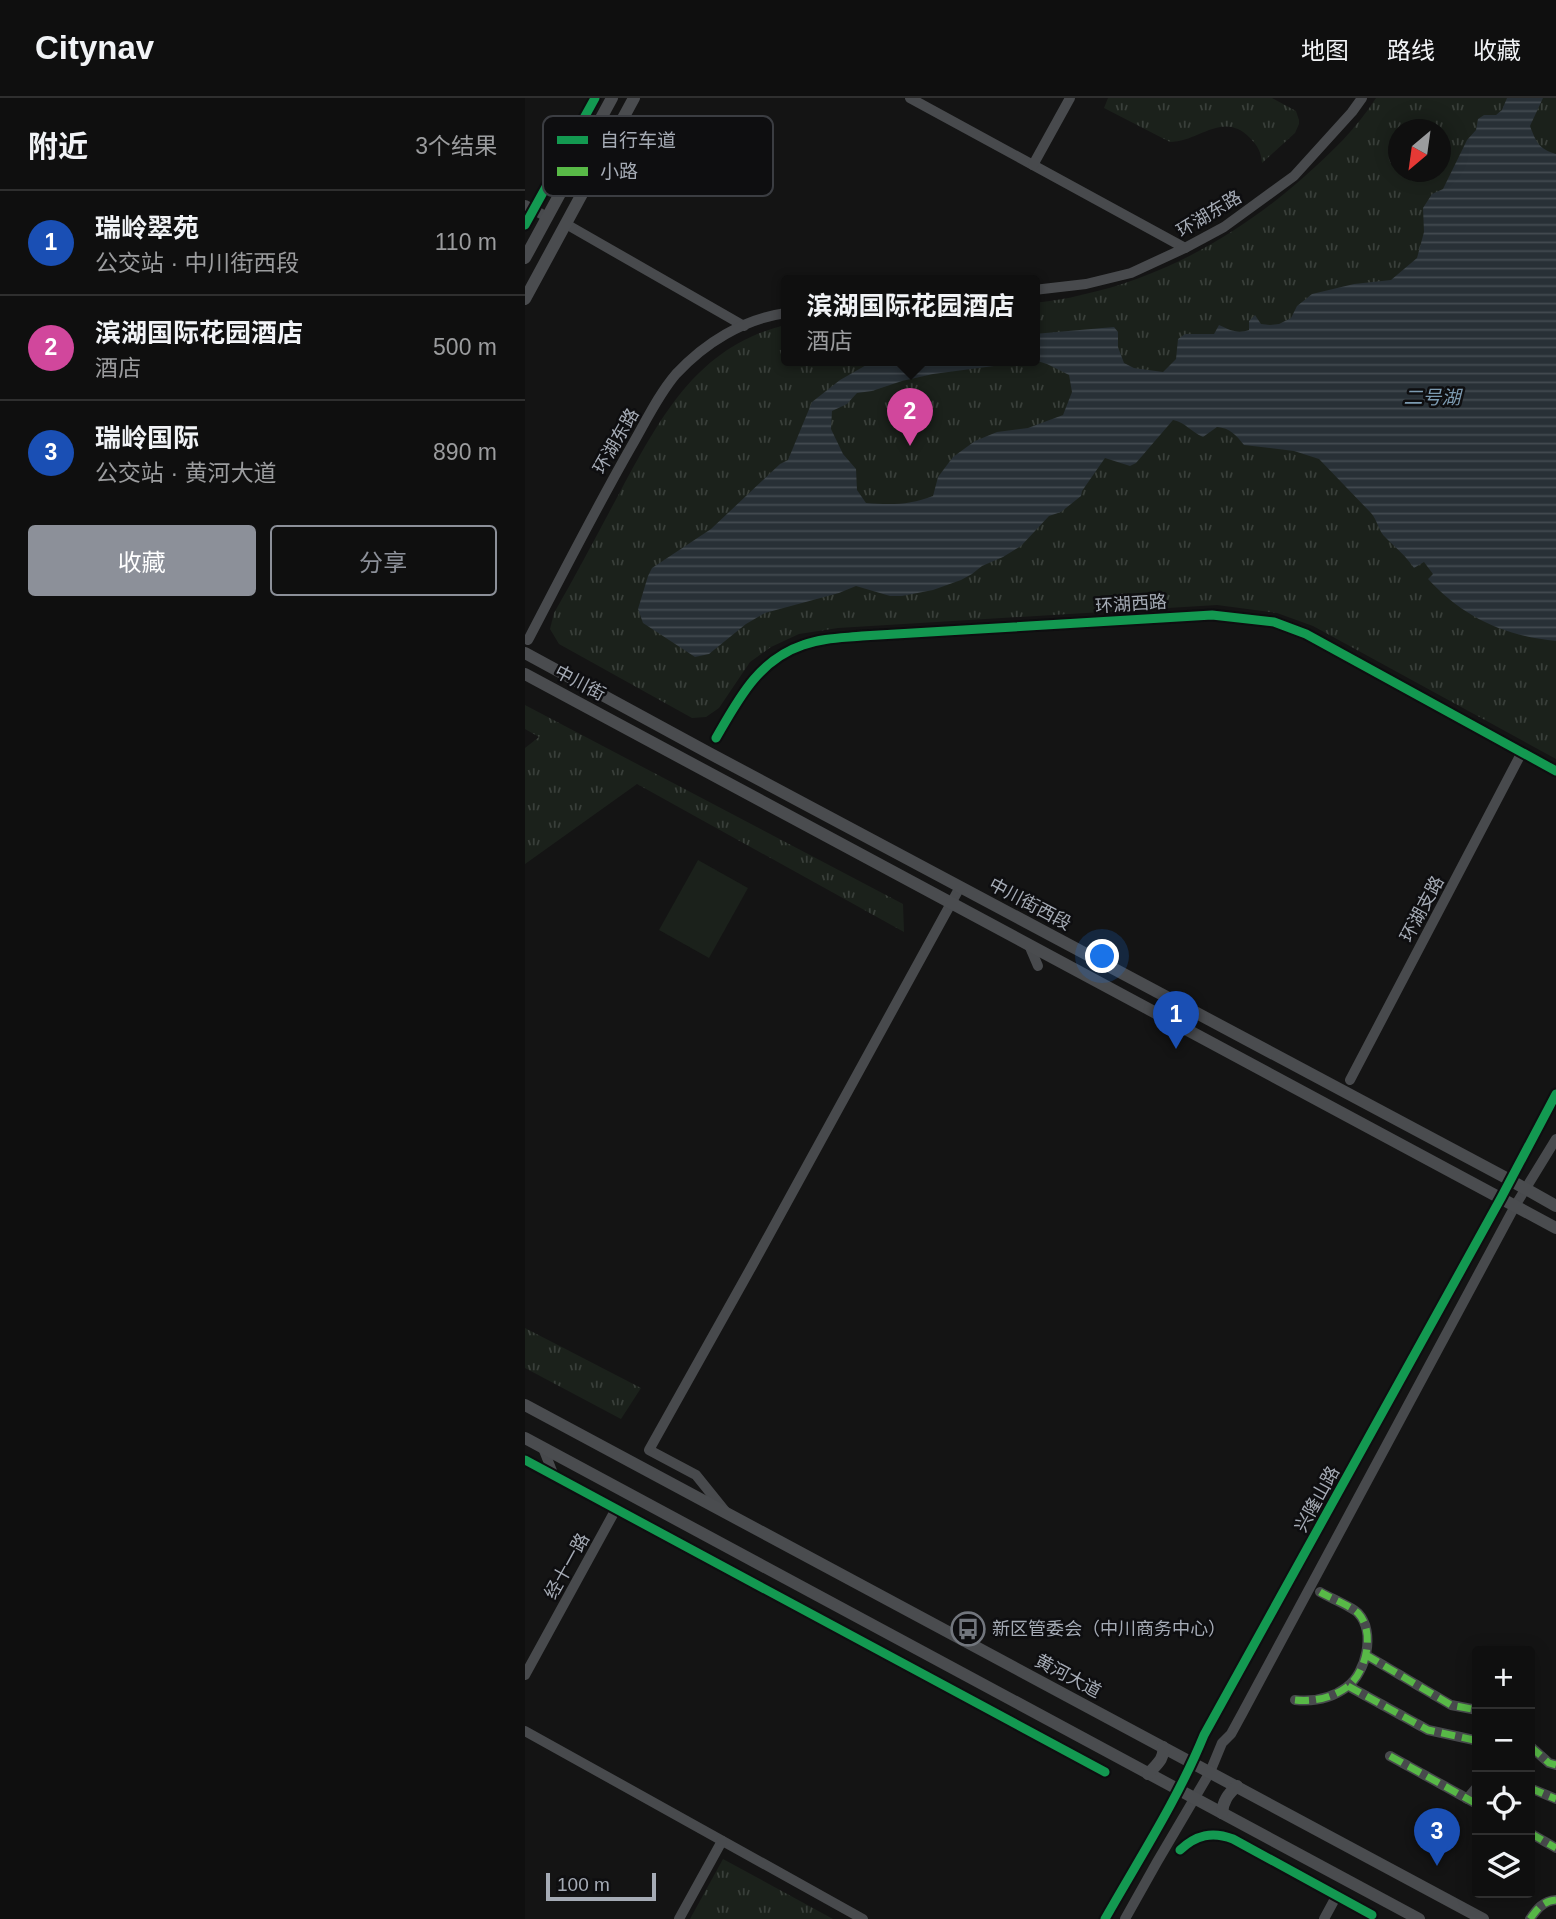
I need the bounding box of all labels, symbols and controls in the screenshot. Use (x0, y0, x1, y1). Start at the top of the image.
text: Citynav (35, 29, 154, 66)
text: 地图 (1301, 37, 1349, 64)
text: 路线 (1387, 37, 1435, 64)
text: 收藏 (1473, 37, 1521, 64)
legend (543, 116, 773, 196)
north arrow (1388, 119, 1451, 182)
text: 附近 (28, 130, 88, 163)
text: 自行车道 (600, 130, 676, 151)
text: 3个结果 (415, 133, 497, 159)
text: 小路 (600, 161, 638, 182)
street label: 环湖东路 (1173, 187, 1245, 241)
text: 瑞岭翠苑 (95, 213, 199, 243)
text: 1 (45, 229, 57, 255)
text: 110 m (435, 229, 497, 255)
text: 公交站 · 中川街西段 (95, 250, 299, 276)
popup (781, 275, 1040, 366)
text: 滨湖国际花园酒店 (806, 291, 1015, 321)
text: 滨湖国际花园酒店 (95, 318, 303, 348)
text: 酒店 (806, 328, 852, 354)
text: 2 (45, 334, 57, 360)
text: 500 m (433, 334, 497, 360)
text: 酒店 (95, 355, 141, 381)
water label: 二号湖 (1403, 387, 1463, 408)
pin: 2 (887, 388, 933, 446)
street label: 环湖东路 (589, 405, 643, 477)
text: 瑞岭国际 (95, 423, 199, 453)
text: 3 (45, 439, 57, 465)
text: 890 m (433, 439, 497, 465)
text: 公交站 · 黄河大道 (95, 460, 276, 486)
button: 收藏 (28, 525, 256, 596)
button: 分享 (270, 525, 497, 596)
street label: 环湖西路 (1094, 592, 1168, 616)
street label: 中川街 (551, 661, 609, 705)
street label: 环湖支路 (1396, 873, 1448, 945)
street label: 中川街西段 (986, 874, 1074, 934)
your location (1085, 939, 1119, 973)
pin: 1 (1153, 991, 1199, 1049)
street label: 兴隆山路 (1291, 1463, 1343, 1535)
street label: 经十一路 (541, 1530, 593, 1602)
bus stop icon: 新区管委会（中川商务中心） (949, 1610, 987, 1648)
place label: 新区管委会（中川商务中心） (992, 1619, 1226, 1639)
map controls (1472, 1646, 1535, 1898)
button: + (1472, 1646, 1535, 1709)
street label: 黄河大道 (1032, 1650, 1104, 1702)
button: − (1472, 1709, 1535, 1772)
button: locate (1472, 1772, 1535, 1835)
pin: 3 (1414, 1808, 1460, 1866)
button: layers (1472, 1835, 1535, 1898)
scale bar (546, 1870, 656, 1902)
text: 100 m (557, 1874, 610, 1895)

